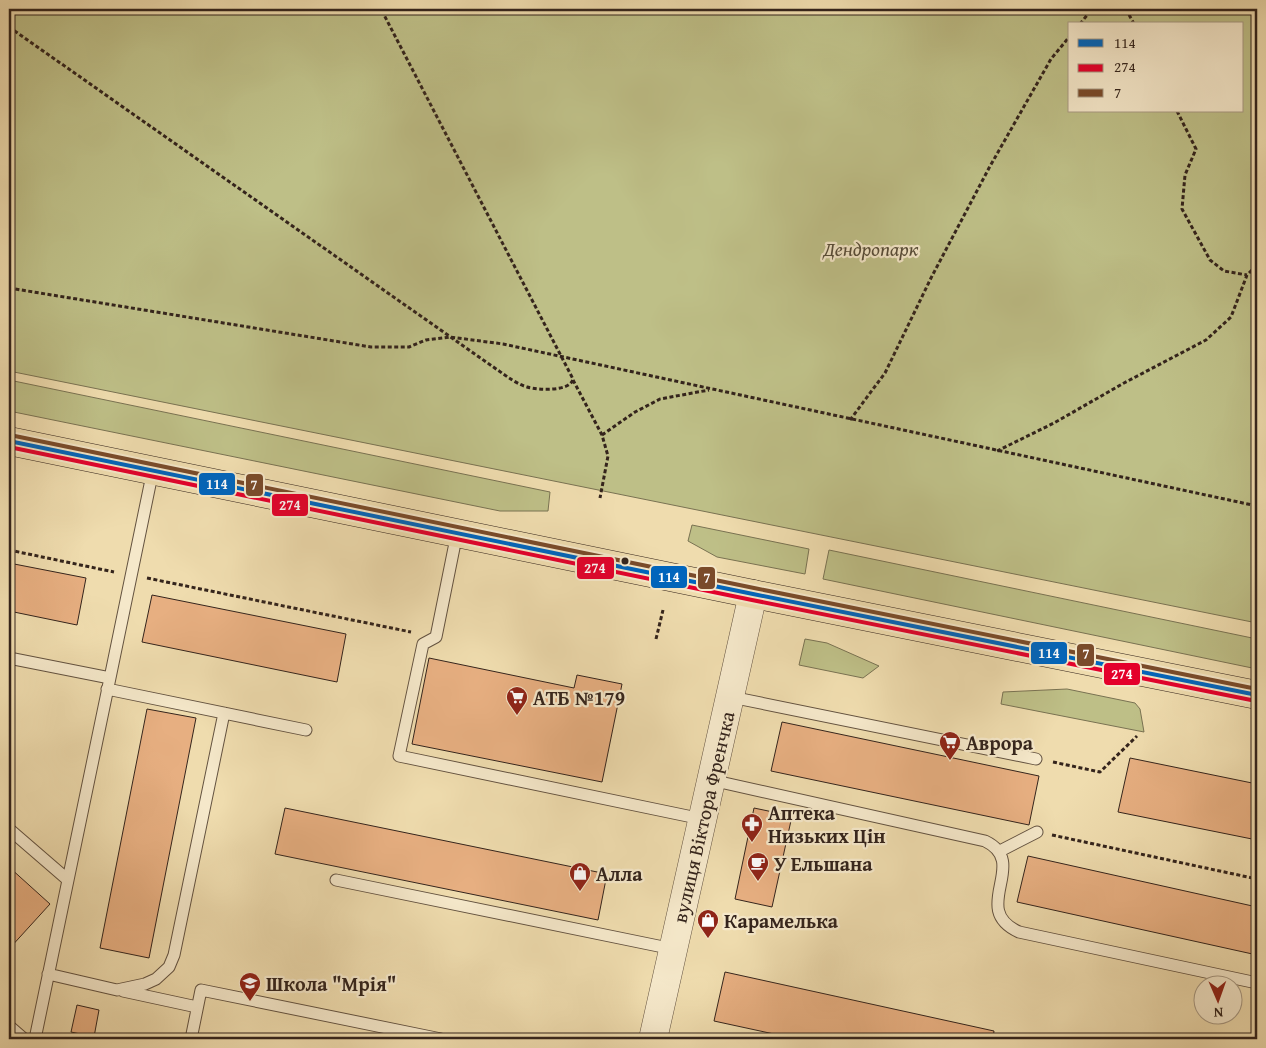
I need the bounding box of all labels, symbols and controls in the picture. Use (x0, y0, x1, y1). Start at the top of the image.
legend (1068, 22, 1244, 112)
text: 114 (1114, 32, 1136, 53)
text: 274 (1114, 56, 1136, 77)
text: 7 (1114, 82, 1121, 103)
park label: Дендропарк (822, 234, 919, 263)
line badge: 114 (198, 472, 236, 496)
line badge: 7 (245, 473, 264, 497)
text: 114 (206, 474, 228, 494)
text: 7 (250, 475, 258, 495)
line badge: 274 (271, 493, 309, 517)
text: 274 (279, 495, 301, 515)
line badge: 274 (576, 556, 615, 580)
unlabelled marker (620, 556, 630, 566)
text: 274 (584, 558, 606, 578)
line badge: 114 (650, 565, 688, 589)
line badge: 7 (697, 566, 716, 590)
text: 114 (658, 567, 680, 587)
text: 7 (703, 568, 711, 588)
line badge: 114 (1030, 641, 1068, 665)
text: 114 (1038, 643, 1060, 663)
line badge: 7 (1076, 643, 1095, 667)
text: 7 (1082, 644, 1090, 664)
line badge: 274 (1103, 662, 1141, 686)
text: 274 (1111, 664, 1133, 684)
place label: АТБ №179 (533, 683, 625, 712)
supermarket icon: АТБ №179 (505, 685, 529, 716)
street label: вулиця Віктора Френчка (665, 708, 742, 926)
place label: Аврора (966, 728, 1034, 757)
supermarket icon: Аврора (938, 730, 962, 761)
place label: Аптека Низьких Цін (768, 798, 885, 850)
pharmacy icon: Аптека Низьких Цін (740, 812, 764, 843)
place label: У Ельшана (774, 849, 873, 878)
cafe icon: У Ельшана (746, 851, 770, 882)
place label: Алла (596, 859, 643, 888)
shop icon: Алла (568, 861, 592, 892)
place label: Карамелька (724, 906, 839, 935)
shop icon: Карамелька (696, 908, 720, 939)
place label: Школа "Мрія" (266, 969, 396, 998)
school or university icon: Школа "Мрія" (238, 971, 262, 1002)
north arrow (1194, 976, 1244, 1026)
text: N (1213, 1003, 1223, 1023)

